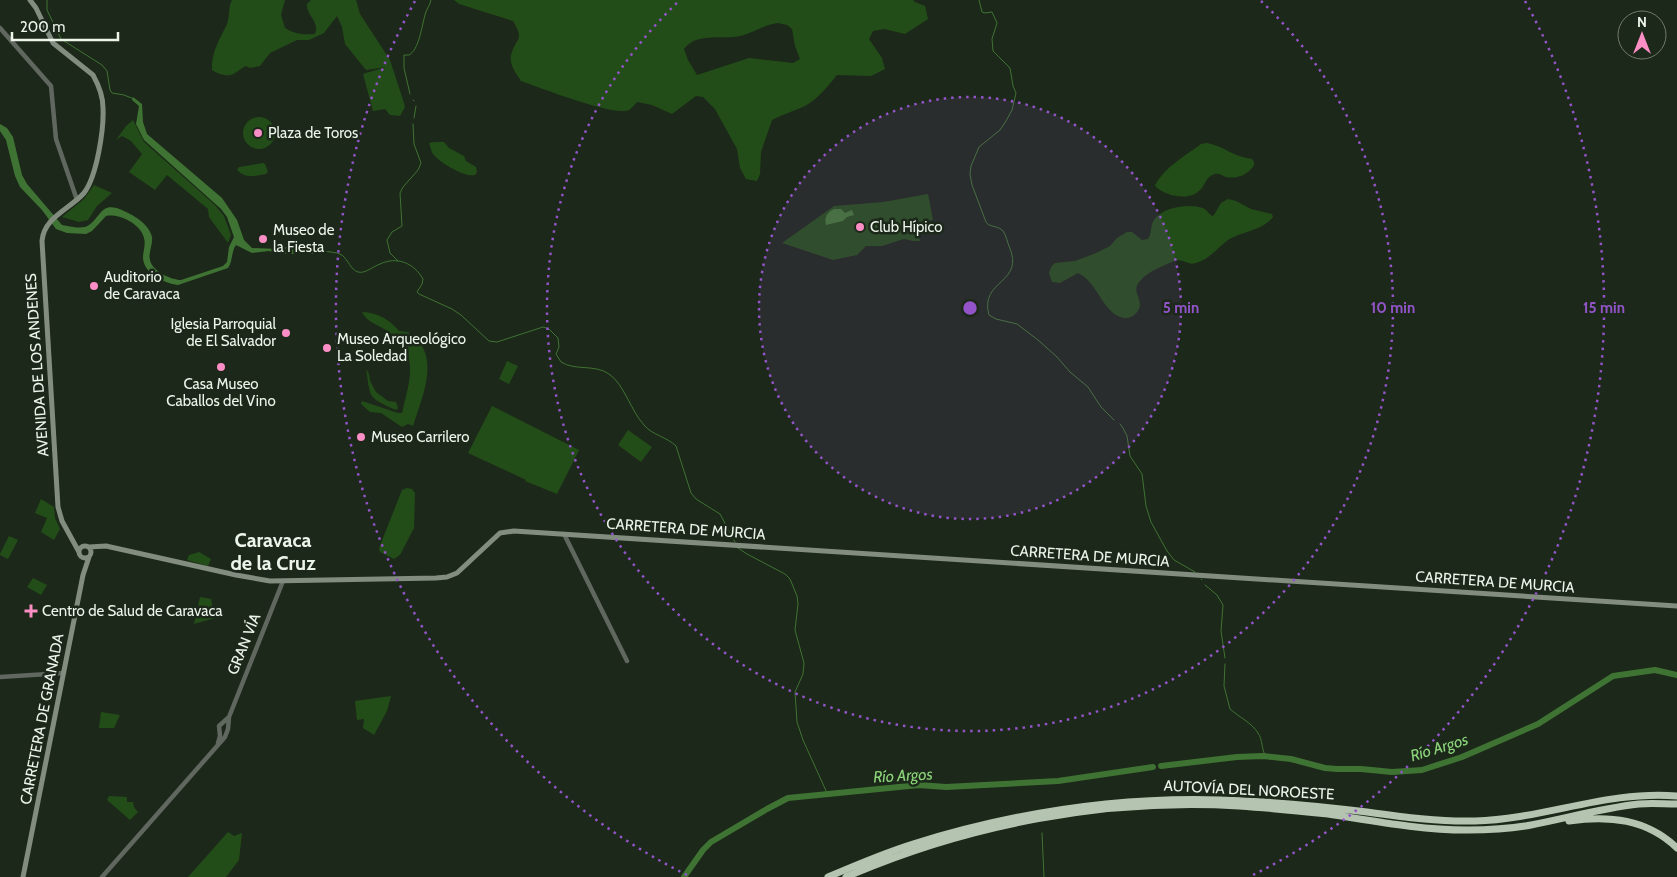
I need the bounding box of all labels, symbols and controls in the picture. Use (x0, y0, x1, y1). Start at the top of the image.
scale bar (12, 10, 119, 42)
north arrow (1617, 10, 1667, 60)
text: N (1637, 13, 1647, 31)
text: 200 m (20, 18, 65, 36)
place label: Plaza de Toros (268, 124, 358, 142)
marker: Plaza de Toros (252, 127, 264, 139)
place label: Club Hípico (870, 218, 942, 236)
place label: Museo de la Fiesta (273, 221, 335, 256)
marker: Club Hípico (854, 221, 866, 233)
marker: Museo de la Fiesta (257, 233, 269, 245)
place label: Auditorio de Caravaca (104, 268, 181, 303)
street label: AVENIDA DE LOS ANDENES (22, 272, 52, 457)
marker: Auditorio de Caravaca (88, 280, 100, 292)
centre of rings (961, 299, 979, 317)
text: 5 min (1163, 299, 1199, 317)
text: 10 min (1371, 299, 1415, 317)
text: 15 min (1583, 299, 1625, 317)
place label: Iglesia Parroquial de El Salvador (171, 315, 276, 350)
marker: Iglesia Parroquial de El Salvador (280, 327, 292, 339)
place label: Museo Arqueológico La Soledad (337, 330, 466, 365)
marker: Museo Arqueológico La Soledad (321, 342, 333, 354)
marker: Casa Museo Caballos del Vino (215, 361, 227, 373)
place label: Casa Museo Caballos del Vino (166, 375, 276, 410)
place label: Museo Carrilero (371, 428, 469, 446)
marker: Museo Carrilero (355, 431, 367, 443)
street label: CARRETERA DE MURCIA (606, 514, 767, 544)
district label: Caravaca de la Cruz (230, 528, 316, 575)
street label: CARRETERA DE MURCIA (1010, 541, 1171, 571)
street label: CARRETERA DE MURCIA (1415, 567, 1576, 597)
place label: Centro de Salud de Caravaca (42, 602, 223, 620)
marker: Centro de Salud de Caravaca (24, 604, 38, 618)
street label: GRAN VÍA (223, 610, 265, 677)
street label: CARRETERA DE GRANADA (17, 631, 68, 806)
water label: Río Argos (1408, 730, 1470, 765)
water label: Río Argos (873, 764, 933, 787)
street label: AUTOVÍA DEL NOROESTE (1163, 776, 1335, 803)

